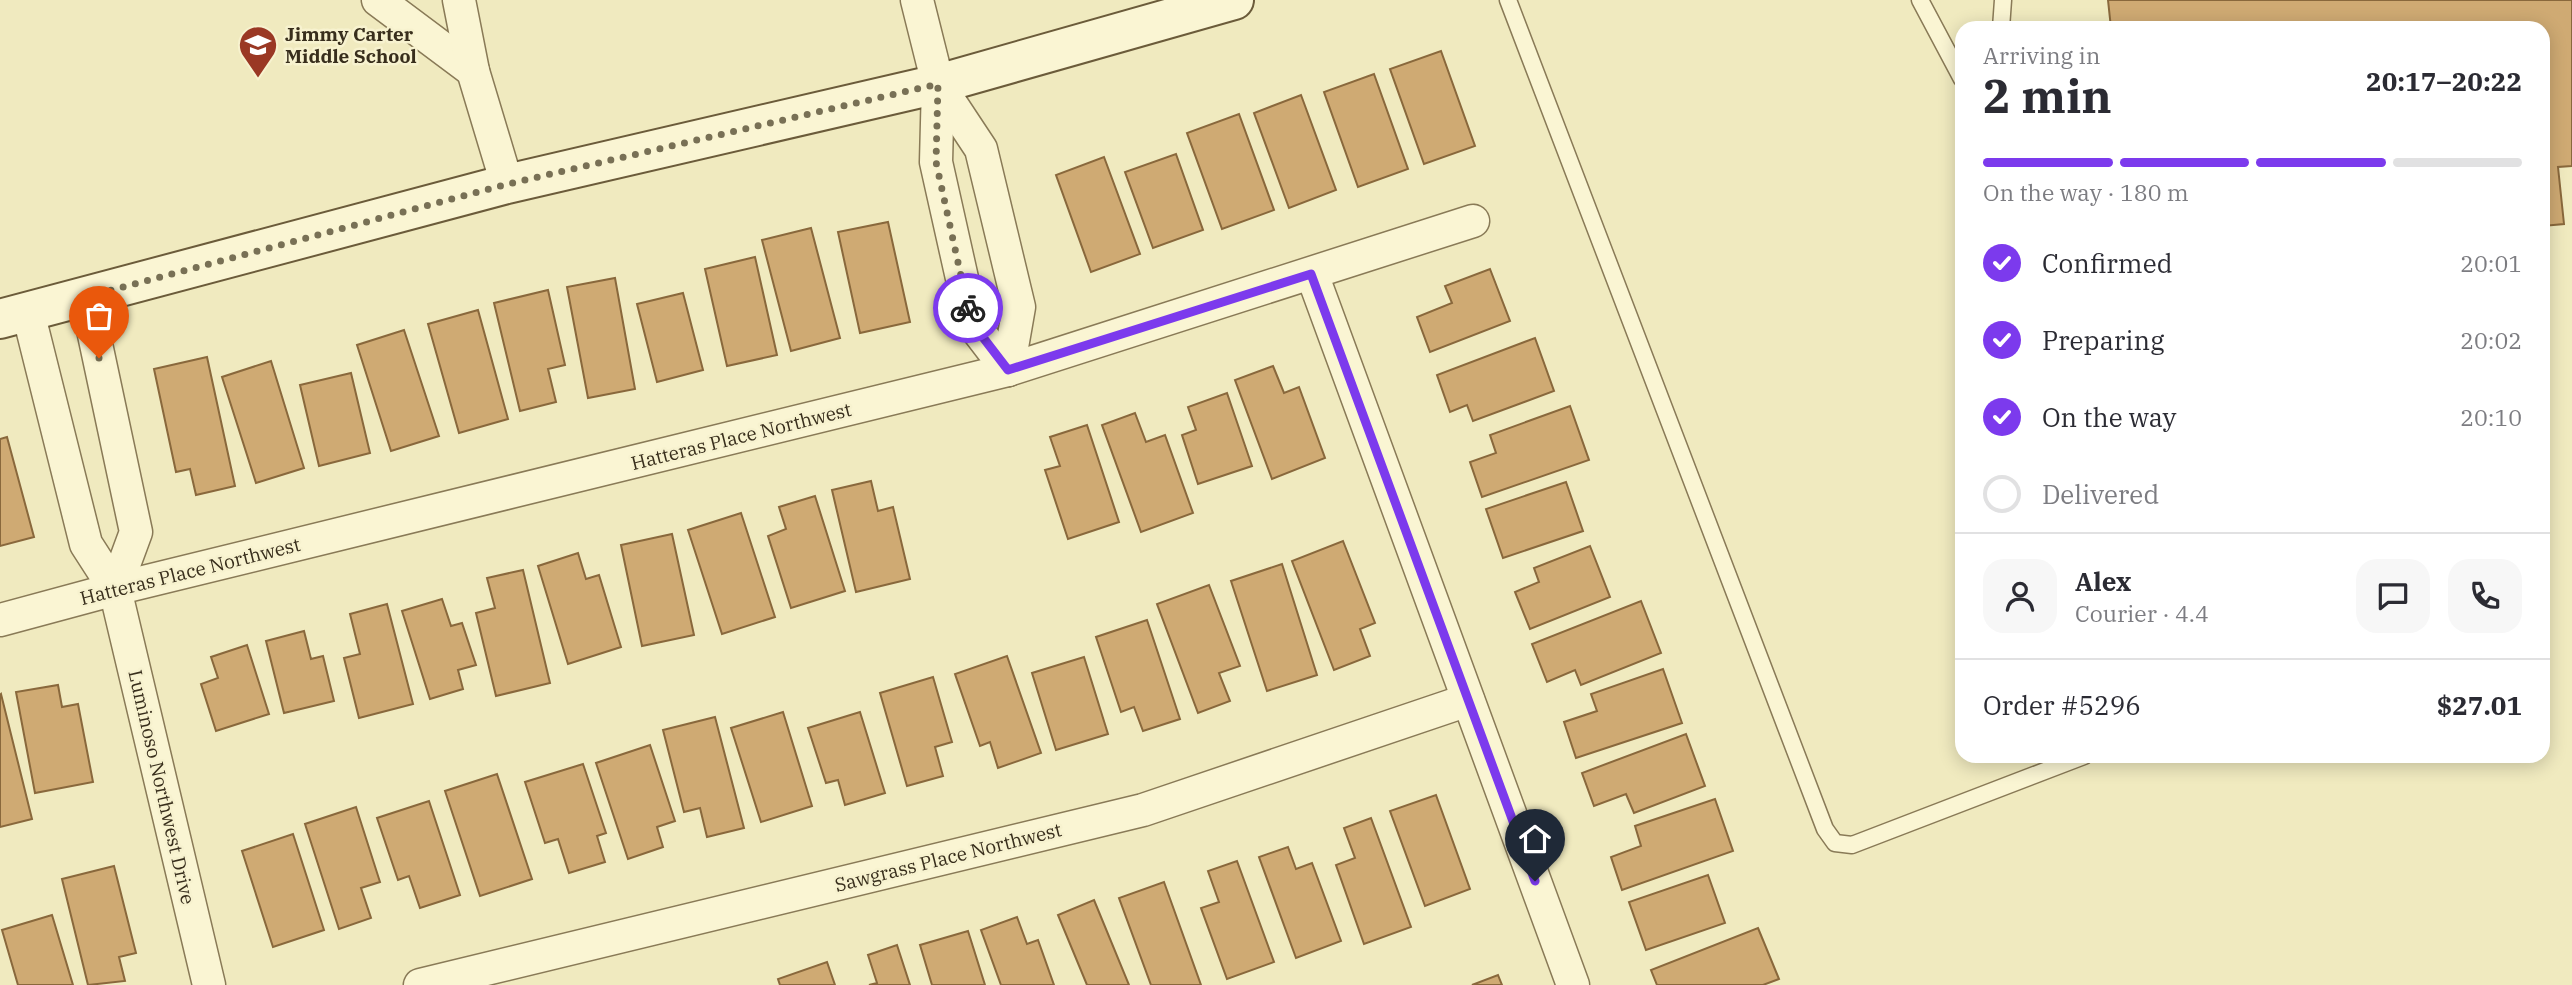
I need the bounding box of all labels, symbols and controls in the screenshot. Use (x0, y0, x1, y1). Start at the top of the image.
place label: Jimmy Carter Middle School (285, 22, 417, 68)
school or university icon: Jimmy Carter Middle School (237, 24, 279, 79)
text: Arriving in (1983, 40, 2100, 70)
text: 20:17–20:22 (2366, 64, 2522, 98)
text: 2 min (1983, 66, 2112, 126)
text: On the way · 180 m (1983, 177, 2189, 207)
icon: check (1983, 244, 2021, 282)
text: Confirmed (2042, 246, 2173, 280)
text: 20:01 (2460, 248, 2522, 278)
courier (933, 273, 1003, 343)
pin (69, 286, 129, 358)
icon: bike (949, 289, 987, 327)
icon: bag (80, 297, 118, 335)
icon: check (1983, 321, 2021, 359)
text: Preparing (2042, 323, 2164, 357)
text: 20:02 (2460, 325, 2522, 355)
street label: Hatteras Place Northwest (628, 397, 854, 475)
icon: check (1983, 398, 2021, 436)
text: On the way (2042, 400, 2176, 434)
text: 20:10 (2460, 402, 2522, 432)
text: Delivered (2042, 477, 2159, 511)
street label: Hatteras Place Northwest (77, 532, 303, 610)
button: person (1983, 559, 2057, 633)
button: chat (2356, 559, 2430, 633)
button: phone (2448, 559, 2522, 633)
text: Alex (2075, 564, 2131, 598)
text: Courier · 4.4 (2075, 598, 2209, 628)
street label: Luminoso Northwest Drive (123, 668, 201, 906)
text: Order #5296 (1983, 688, 2141, 722)
text: $27.01 (2437, 688, 2522, 722)
pin (1505, 809, 1565, 881)
street label: Sawgrass Place Northwest (832, 817, 1064, 897)
icon: home (1516, 820, 1554, 858)

